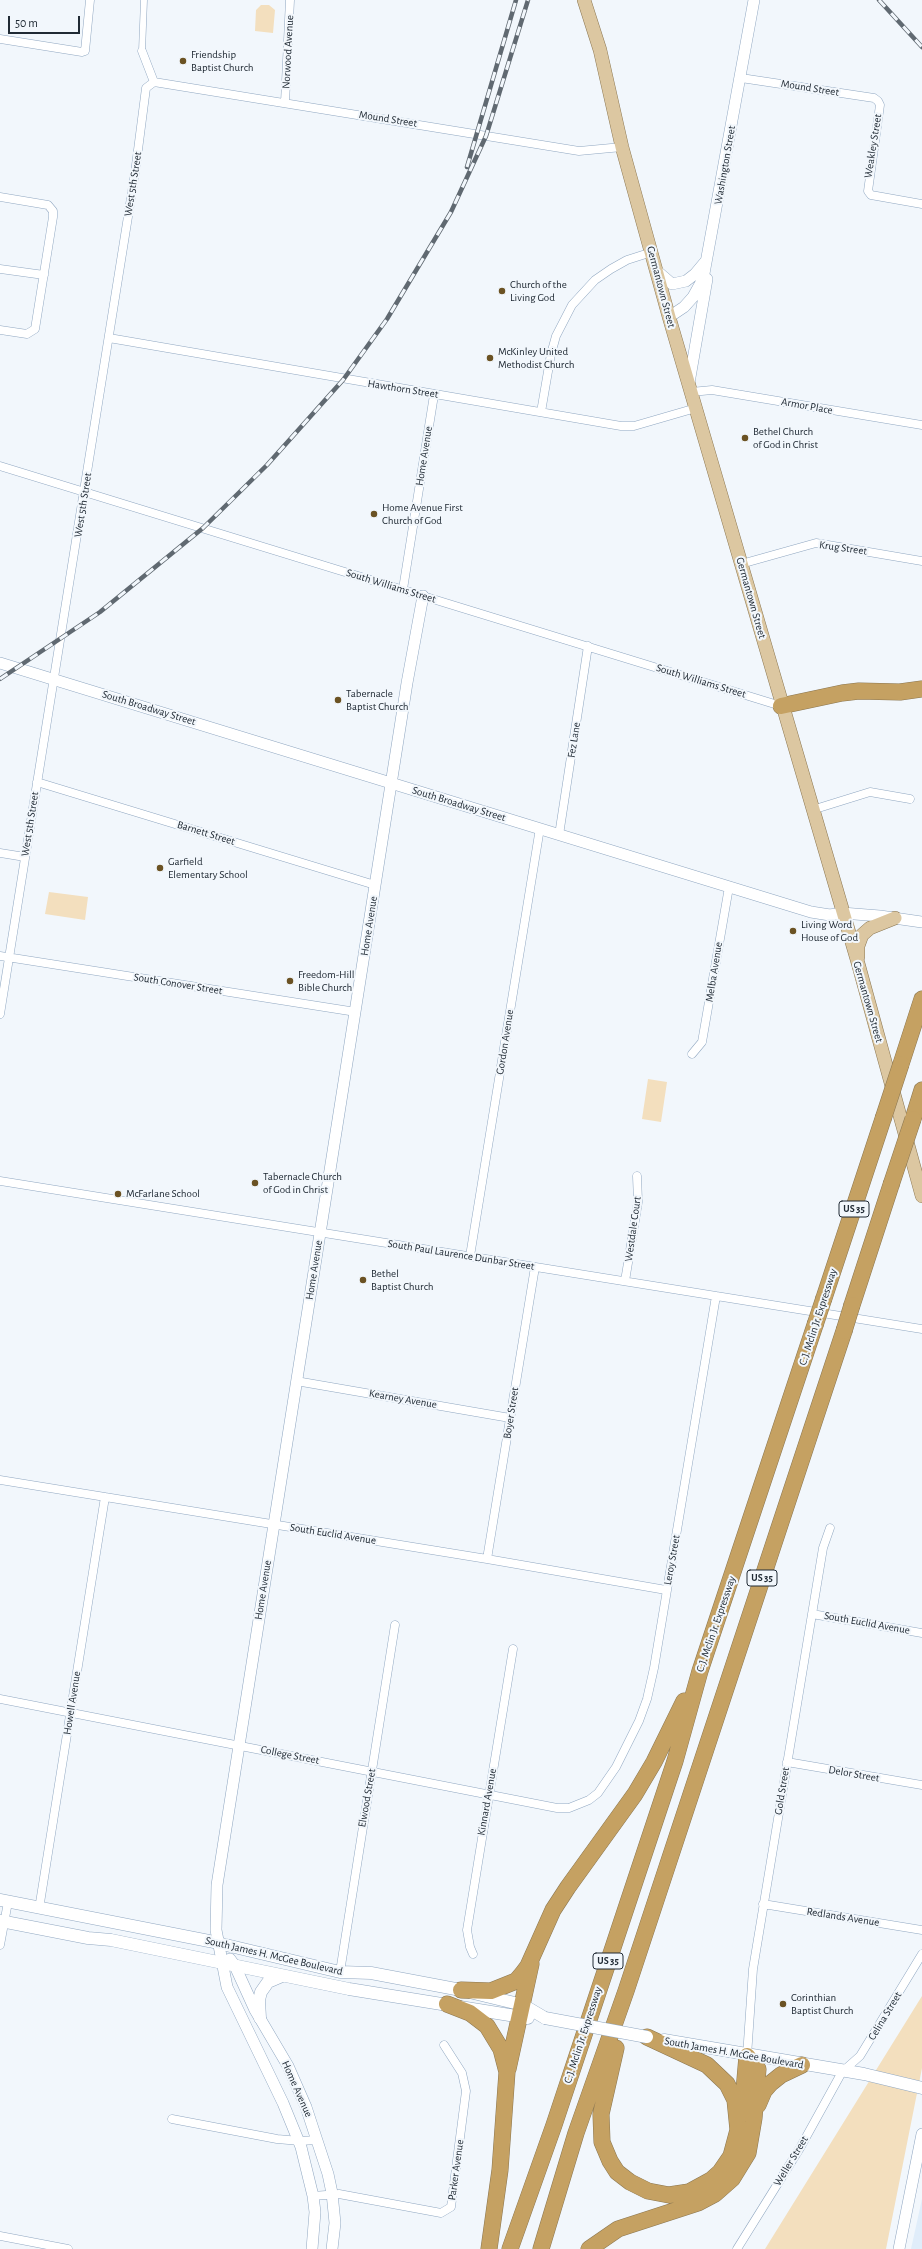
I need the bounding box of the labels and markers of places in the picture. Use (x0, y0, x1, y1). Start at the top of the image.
place label: Friendship Baptist Church (191, 48, 254, 74)
marker: Friendship Baptist Church (178, 56, 188, 66)
place label: Church of the Living God (510, 278, 567, 304)
marker: Church of the Living God (497, 286, 507, 296)
place label: McKinley United Methodist Church (498, 345, 574, 371)
marker: McKinley United Methodist Church (485, 353, 495, 363)
place label: Bethel Church of God in Christ (753, 425, 818, 451)
marker: Bethel Church of God in Christ (740, 433, 750, 443)
place label: Home Avenue First Church of God (382, 501, 463, 527)
marker: Home Avenue First Church of God (369, 509, 379, 519)
place label: Tabernacle Baptist Church (346, 687, 409, 713)
marker: Tabernacle Baptist Church (333, 695, 343, 705)
place label: Garfield Elementary School (168, 855, 248, 881)
marker: Garfield Elementary School (155, 863, 165, 873)
place label: Living Word House of God (801, 918, 858, 944)
marker: Living Word House of God (788, 926, 798, 936)
place label: Freedom-Hill Bible Church (298, 968, 355, 994)
marker: Freedom-Hill Bible Church (285, 976, 295, 986)
place label: Tabernacle Church of God in Christ (263, 1170, 342, 1196)
marker: Tabernacle Church of God in Christ (250, 1178, 260, 1188)
place label: McFarlane School (126, 1187, 200, 1201)
marker: McFarlane School (113, 1189, 123, 1199)
place label: Bethel Baptist Church (371, 1267, 434, 1293)
marker: Bethel Baptist Church (358, 1275, 368, 1285)
place label: Corinthian Baptist Church (791, 1991, 854, 2017)
marker: Corinthian Baptist Church (778, 1999, 788, 2009)

